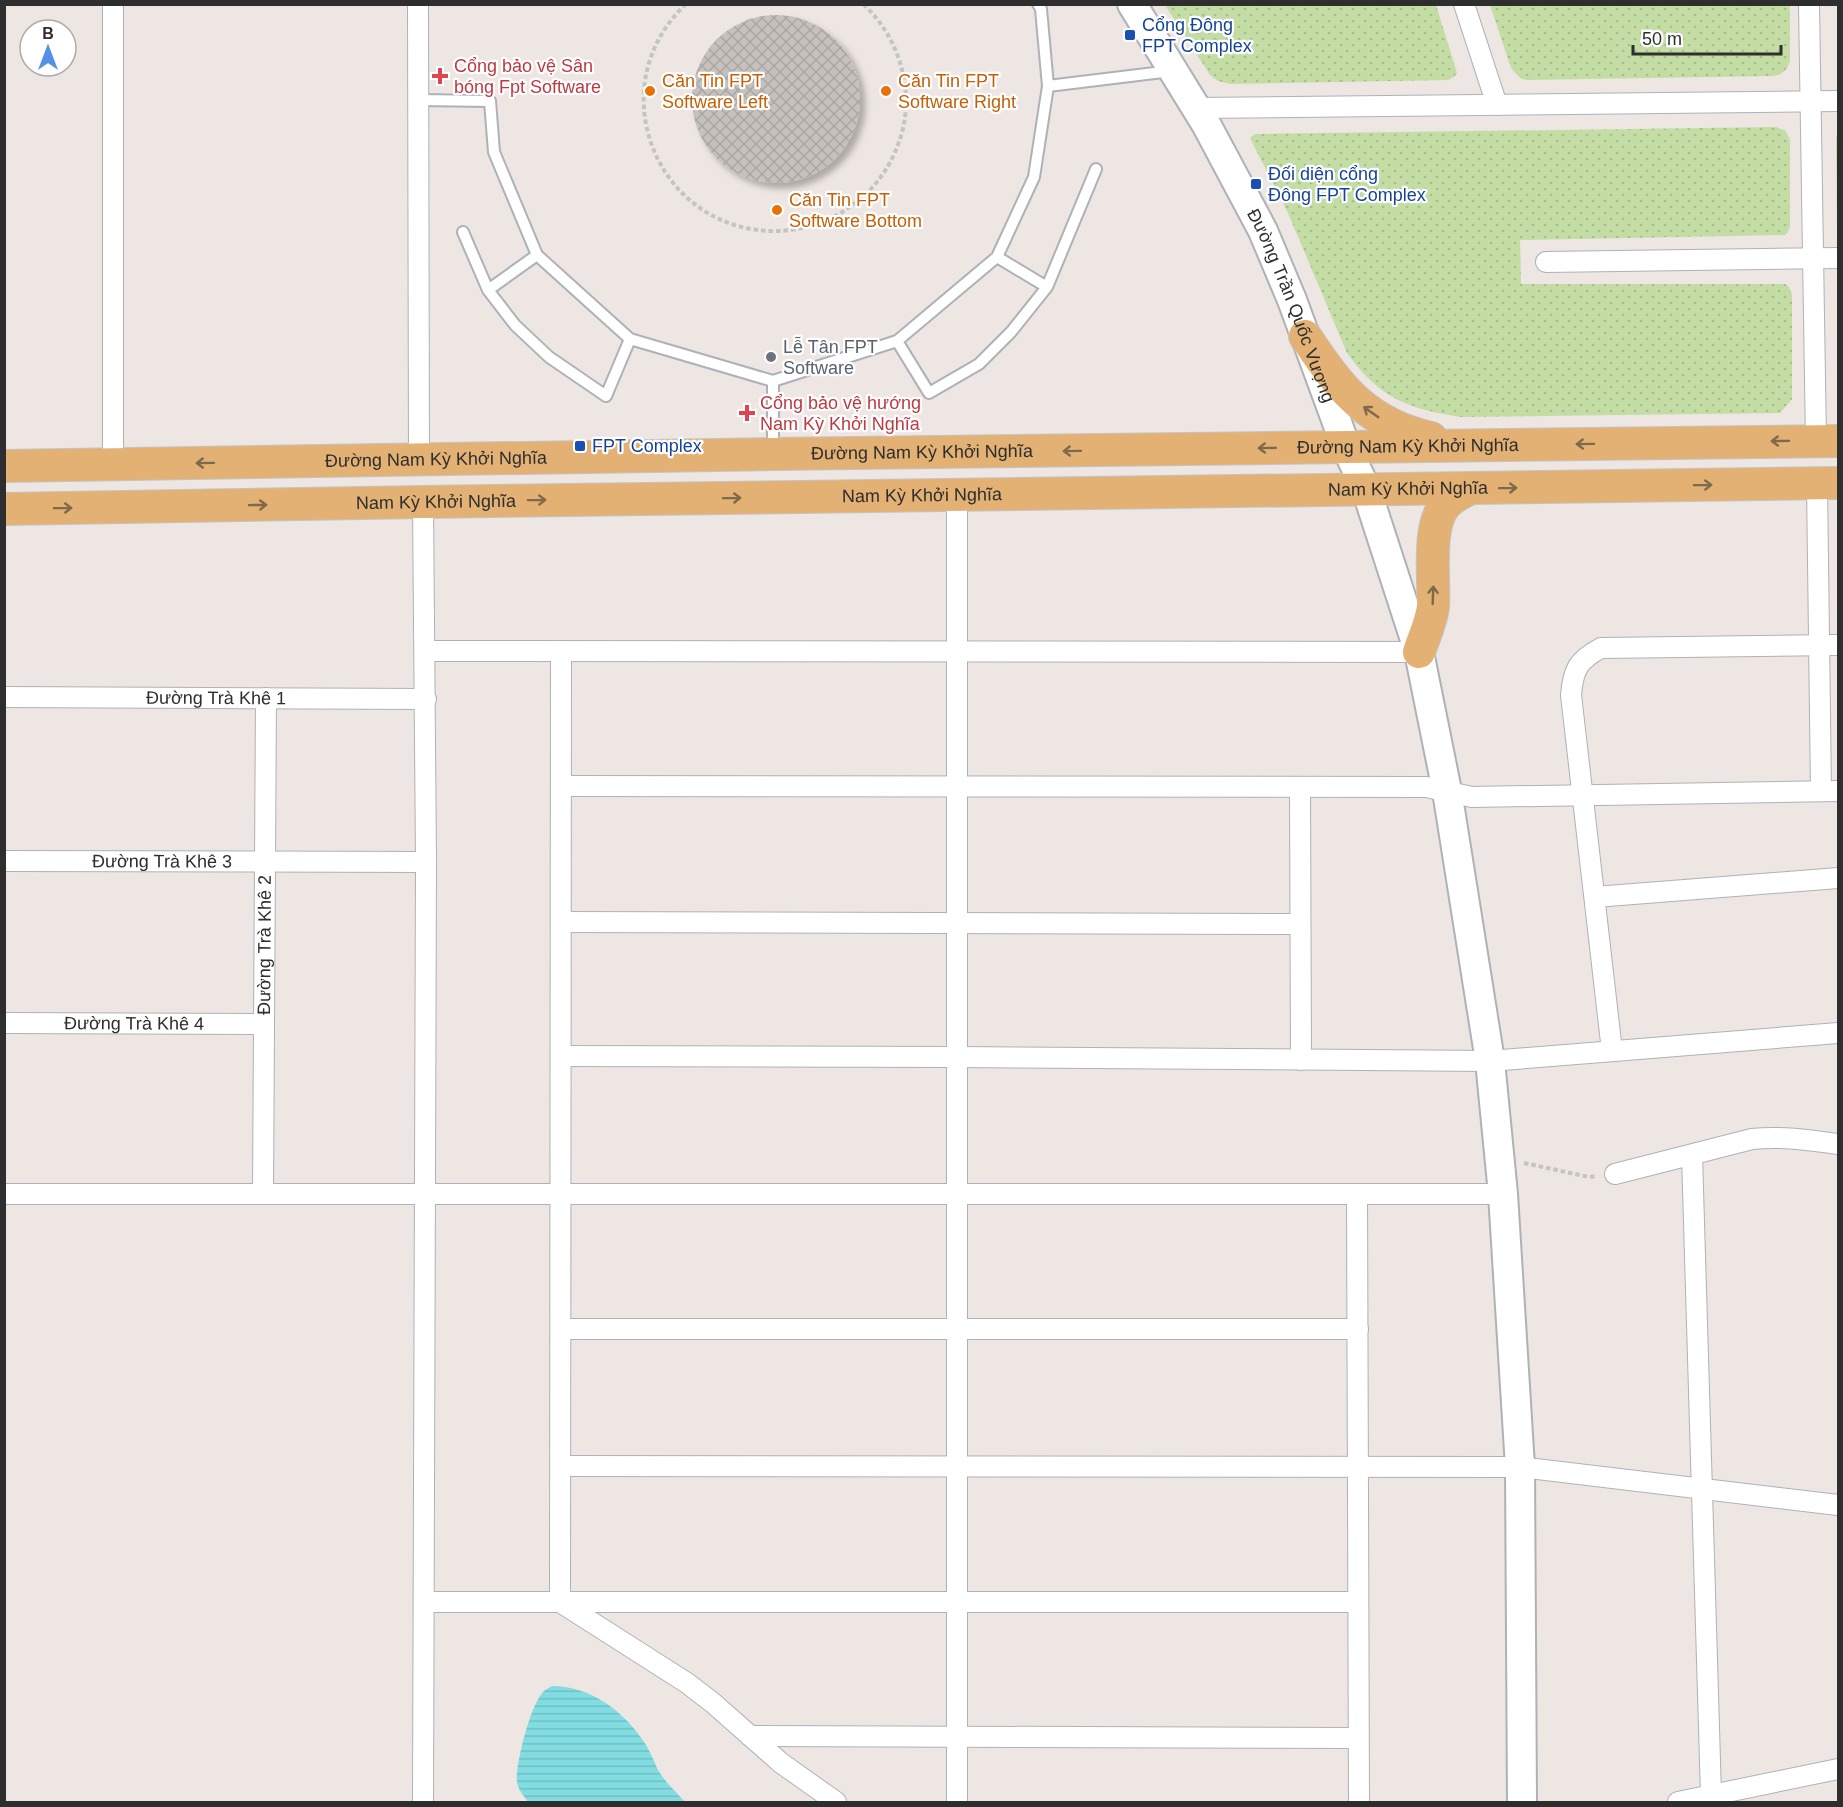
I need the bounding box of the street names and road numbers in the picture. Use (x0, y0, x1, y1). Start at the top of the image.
street label: Đường Trần Quốc Vượng (1243, 205, 1339, 405)
street label: Đường Nam Kỳ Khởi Nghĩa (1297, 435, 1520, 458)
street label: Đường Nam Kỳ Khởi Nghĩa (811, 441, 1034, 464)
street label: Đường Nam Kỳ Khởi Nghĩa (325, 448, 548, 471)
street label: Nam Kỳ Khởi Nghĩa (1328, 478, 1489, 500)
street label: Nam Kỳ Khởi Nghĩa (842, 484, 1003, 506)
street label: Nam Kỳ Khởi Nghĩa (356, 491, 517, 513)
street label: Đường Trà Khê 1 (146, 688, 286, 708)
street label: Đường Trà Khê 3 (92, 851, 232, 872)
street label: Đường Trà Khê 2 (254, 875, 275, 1015)
street label: Đường Trà Khê 4 (64, 1013, 204, 1034)

